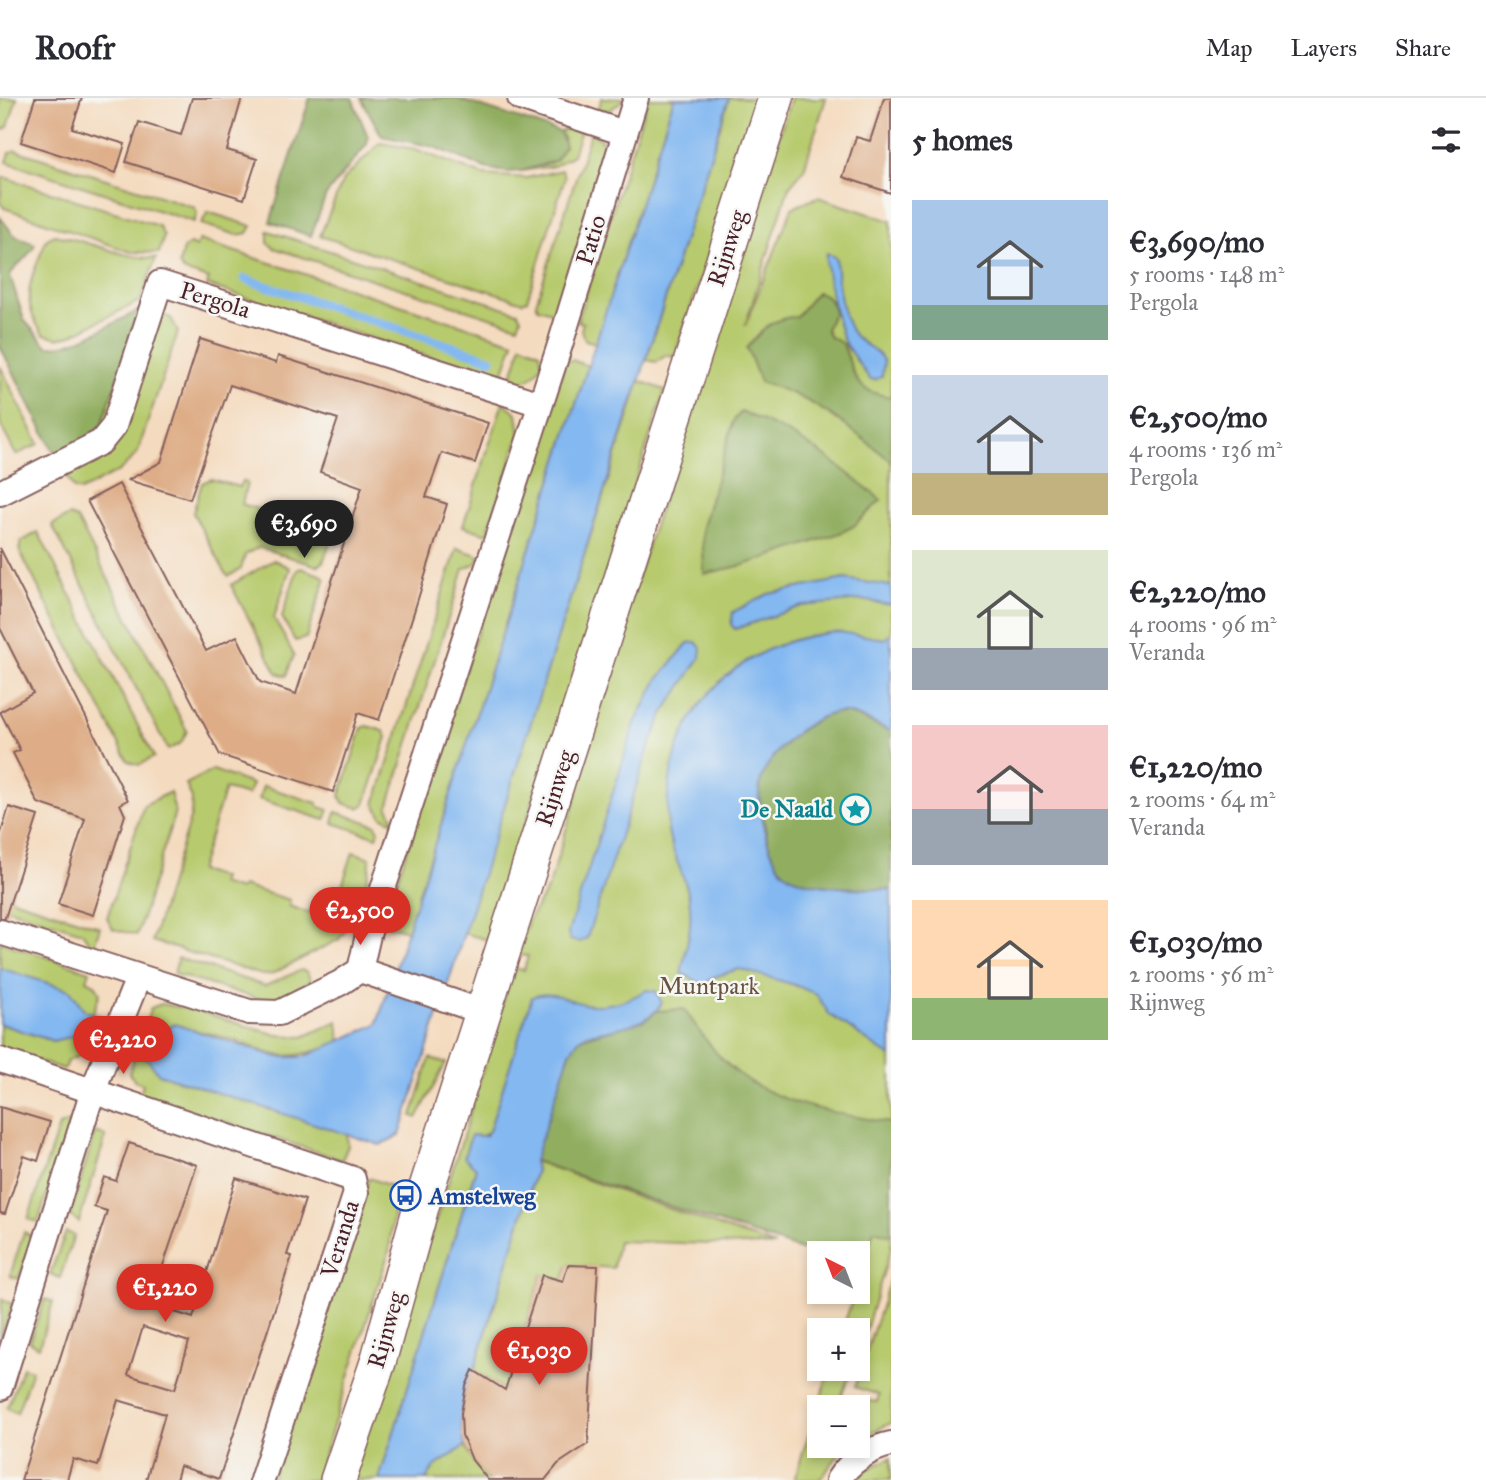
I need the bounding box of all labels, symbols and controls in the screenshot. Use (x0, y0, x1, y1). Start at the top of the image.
text: Roofr (35, 28, 115, 68)
text: Map (1206, 33, 1253, 63)
text: Layers (1291, 33, 1357, 63)
text: Share (1395, 33, 1451, 63)
icon: filters (1427, 121, 1465, 159)
text: 5 homes (912, 122, 1013, 158)
street label: Rijnweg (701, 205, 754, 290)
street label: Patio (569, 211, 613, 269)
text: €3,690/mo (1129, 224, 1264, 260)
icon: home (968, 228, 1052, 312)
text: 5 rooms · 148 m² (1129, 260, 1284, 288)
street label: Pergola (176, 275, 255, 325)
text: Pergola (1129, 288, 1198, 316)
text: €2,500/mo (1129, 399, 1267, 435)
icon: home (968, 403, 1052, 487)
text: 4 rooms · 136 m² (1129, 435, 1282, 463)
text: Pergola (1129, 463, 1198, 491)
pin: €3,690 (247, 500, 361, 560)
text: €3,690 (271, 509, 337, 537)
text: €2,220/mo (1129, 574, 1266, 610)
icon: home (968, 578, 1052, 662)
text: 4 rooms · 96 m² (1129, 610, 1276, 638)
text: Veranda (1129, 638, 1205, 666)
street label: Rijnweg (529, 745, 582, 830)
text: €1,220/mo (1129, 749, 1262, 785)
icon: home (968, 753, 1052, 837)
text: 2 rooms · 64 m² (1129, 785, 1275, 813)
place icon: De Naald (839, 792, 873, 826)
place label: De Naald (740, 794, 834, 824)
text: Veranda (1129, 813, 1205, 841)
pin: €2,500 (303, 888, 417, 947)
text: €2,500 (326, 896, 394, 924)
text: €1,030/mo (1129, 924, 1262, 960)
icon: home (968, 928, 1052, 1012)
text: 2 rooms · 56 m² (1129, 960, 1273, 988)
park label: Muntpark (659, 971, 760, 1001)
text: Rijnweg (1129, 988, 1205, 1016)
pin: €2,220 (66, 1016, 180, 1076)
text: €2,220 (89, 1025, 157, 1053)
bus stop icon: Amstelweg (389, 1179, 423, 1213)
place label: Amstelweg (427, 1181, 536, 1211)
street label: Veranda (314, 1196, 366, 1282)
north arrow (807, 1241, 870, 1304)
map controls (807, 1241, 870, 1458)
pin: €1,220 (108, 1264, 222, 1324)
text: €1,220 (133, 1273, 197, 1301)
street label: Rijnweg (361, 1287, 411, 1372)
button: + (807, 1318, 870, 1381)
pin: €1,030 (482, 1328, 596, 1387)
text: €1,030 (507, 1336, 571, 1364)
button: − (807, 1395, 870, 1458)

